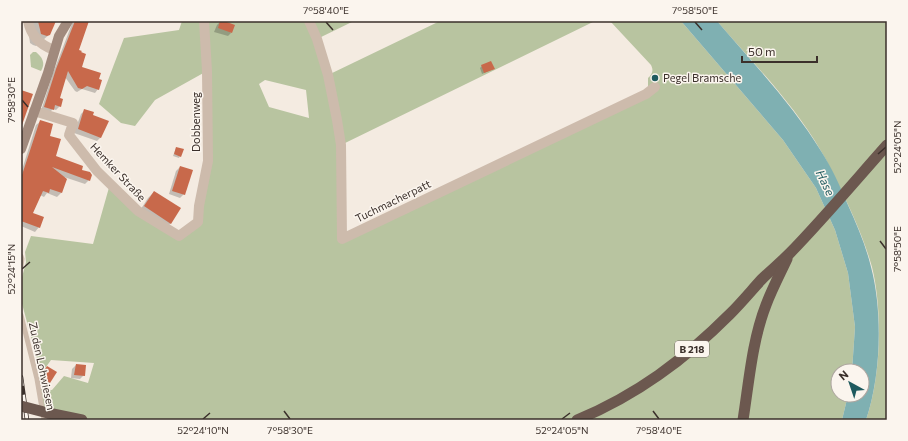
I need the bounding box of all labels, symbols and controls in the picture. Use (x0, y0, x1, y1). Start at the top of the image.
text: 7°58'40"E (303, 4, 349, 16)
text: 7°58'50"E (672, 4, 718, 16)
scale bar (742, 38, 817, 64)
text: 50 m (748, 44, 776, 58)
place label: Pegel Bramsche (663, 71, 742, 84)
marker: Pegel Bramsche (650, 73, 660, 83)
text: 7°58'30"E (5, 77, 17, 123)
street label: Dobbenweg (189, 92, 202, 152)
text: 52°24'05"N (891, 121, 903, 174)
street label: Hemker Straße (88, 140, 149, 204)
water label: Hase (814, 167, 838, 198)
street label: Tuchmacherpatt (353, 176, 433, 224)
text: 7°58'50"E (891, 226, 903, 272)
text: 52°24'15"N (5, 244, 17, 294)
street label: Zu den Lohwiesen (27, 321, 58, 411)
road number: B 218 (675, 341, 709, 357)
north arrow (830, 363, 870, 403)
text: N (836, 367, 851, 383)
text: 52°24'10"N (177, 424, 229, 436)
text: 7°58'30"E (267, 424, 313, 436)
text: 52°24'05"N (536, 424, 589, 436)
text: 7°58'40"E (636, 424, 682, 436)

